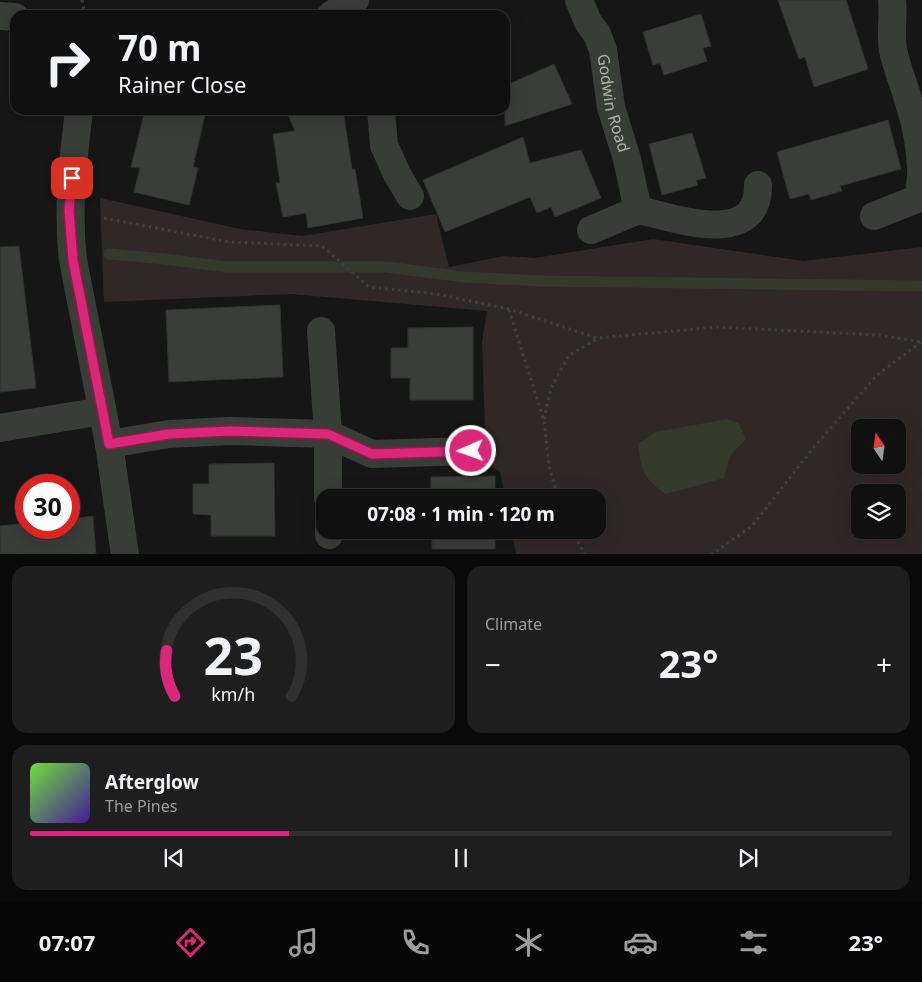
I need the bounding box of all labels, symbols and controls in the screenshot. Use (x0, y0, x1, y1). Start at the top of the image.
text: 70 m (118, 24, 201, 71)
icon: right (35, 30, 100, 95)
street label: Godwin Road (593, 52, 635, 155)
text: Rainer Close (118, 69, 246, 99)
pin (51, 157, 93, 199)
icon: arrive (58, 164, 86, 192)
north arrow (851, 419, 906, 474)
map controls (851, 419, 906, 539)
position arrow (444, 424, 496, 476)
speed limit sign: 30 (15, 474, 80, 539)
button: layers (851, 484, 906, 539)
text: 07:08 · 1 min · 120 m (367, 501, 555, 527)
text: Climate (485, 613, 542, 635)
text: 23 (204, 619, 263, 690)
text: 23° (659, 637, 718, 689)
text: − (485, 645, 501, 683)
text: + (876, 645, 892, 683)
text: km/h (212, 682, 255, 706)
text: Afterglow (105, 769, 199, 795)
text: The Pines (105, 795, 177, 817)
icon: previous (160, 844, 188, 872)
icon: pause (447, 844, 475, 872)
icon: next (734, 844, 762, 872)
icon: directions (173, 925, 208, 960)
icon: music (286, 925, 321, 960)
icon: phone (398, 925, 433, 960)
icon: climate (511, 925, 546, 960)
icon: car (623, 925, 658, 960)
icon: filters (736, 925, 771, 960)
text: 07:07 (39, 927, 95, 957)
text: 23° (849, 927, 883, 957)

